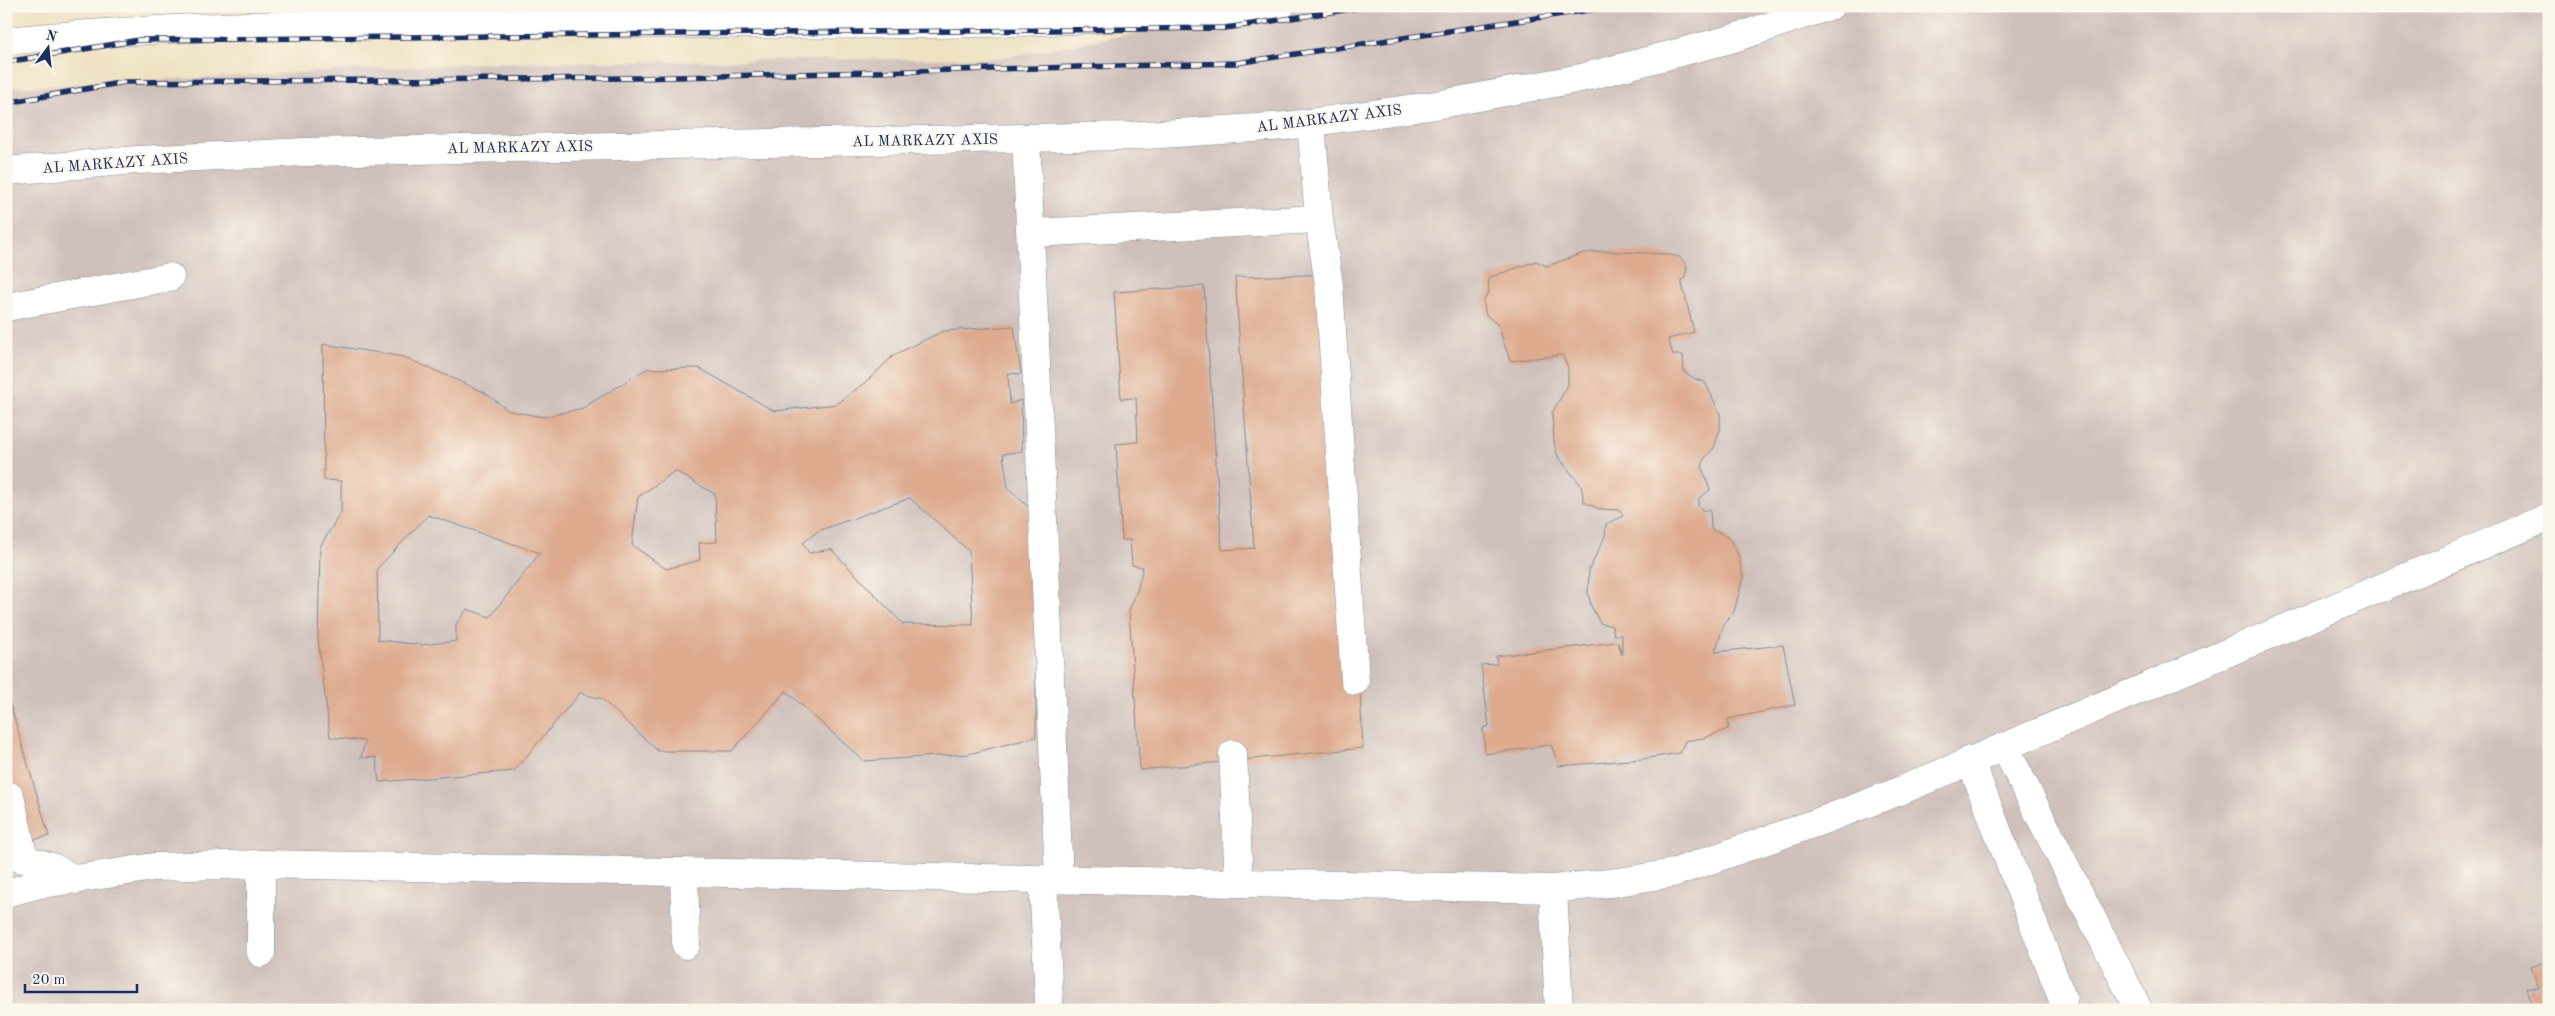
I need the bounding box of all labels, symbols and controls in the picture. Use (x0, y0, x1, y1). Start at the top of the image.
north arrow (22, 22, 72, 72)
text: N (44, 28, 58, 45)
street label: AL MARKAZY AXIS (1256, 103, 1403, 136)
street label: AL MARKAZY AXIS (852, 133, 998, 150)
street label: AL MARKAZY AXIS (447, 140, 593, 157)
street label: AL MARKAZY AXIS (42, 152, 189, 177)
scale bar (25, 961, 138, 993)
text: 20 m (32, 973, 66, 988)

